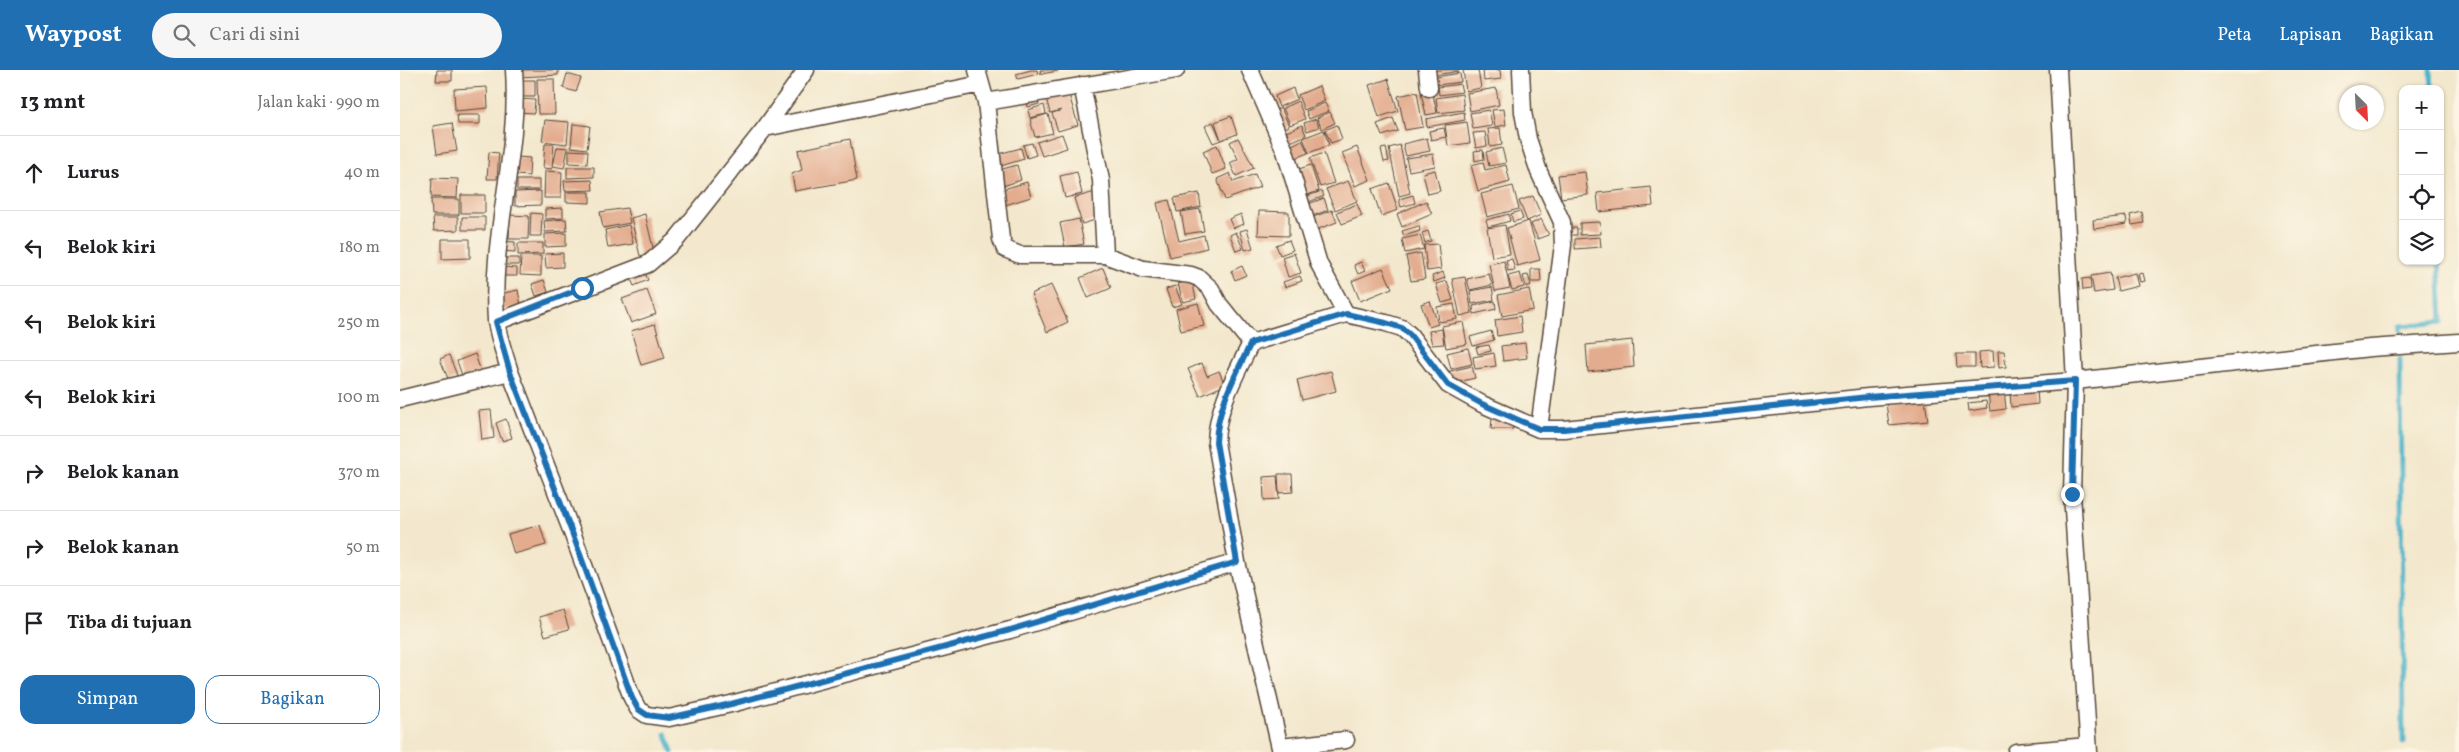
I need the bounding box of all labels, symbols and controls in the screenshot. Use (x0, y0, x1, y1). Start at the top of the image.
search box (152, 13, 502, 58)
text: Waypost (25, 18, 122, 52)
icon: search (170, 21, 198, 49)
text: Cari di sini (210, 22, 300, 48)
text: Peta (2218, 23, 2251, 48)
text: Lapisan (2279, 23, 2342, 48)
text: Bagikan (2370, 23, 2434, 48)
north arrow (2339, 85, 2384, 130)
map controls (2399, 85, 2444, 265)
button: + (2399, 85, 2444, 130)
text: 13 mnt (20, 88, 85, 117)
text: Jalan kaki · 990 m (257, 92, 380, 114)
button: − (2399, 130, 2444, 175)
icon: ahead (20, 159, 48, 187)
text: Lurus (67, 160, 119, 186)
text: 40 m (344, 162, 380, 184)
button: locate (2399, 175, 2444, 220)
button: layers (2399, 220, 2444, 265)
icon: left (20, 234, 48, 262)
text: Belok kiri (67, 235, 156, 261)
text: 180 m (339, 237, 380, 259)
route start (571, 277, 594, 300)
icon: left (20, 309, 48, 337)
text: Belok kiri (67, 310, 156, 336)
text: 250 m (337, 312, 380, 334)
icon: left (20, 384, 48, 412)
text: Belok kiri (67, 385, 156, 411)
text: 100 m (337, 387, 380, 409)
icon: right (20, 459, 48, 487)
text: Belok kanan (67, 460, 179, 486)
text: 370 m (338, 462, 380, 484)
route end (2061, 483, 2084, 506)
icon: right (20, 534, 48, 562)
text: Belok kanan (67, 535, 179, 561)
text: 50 m (346, 537, 380, 559)
icon: arrive (20, 609, 48, 637)
text: Tiba di tujuan (67, 610, 192, 636)
button: Simpan (20, 675, 195, 724)
button: Bagikan (205, 675, 380, 724)

